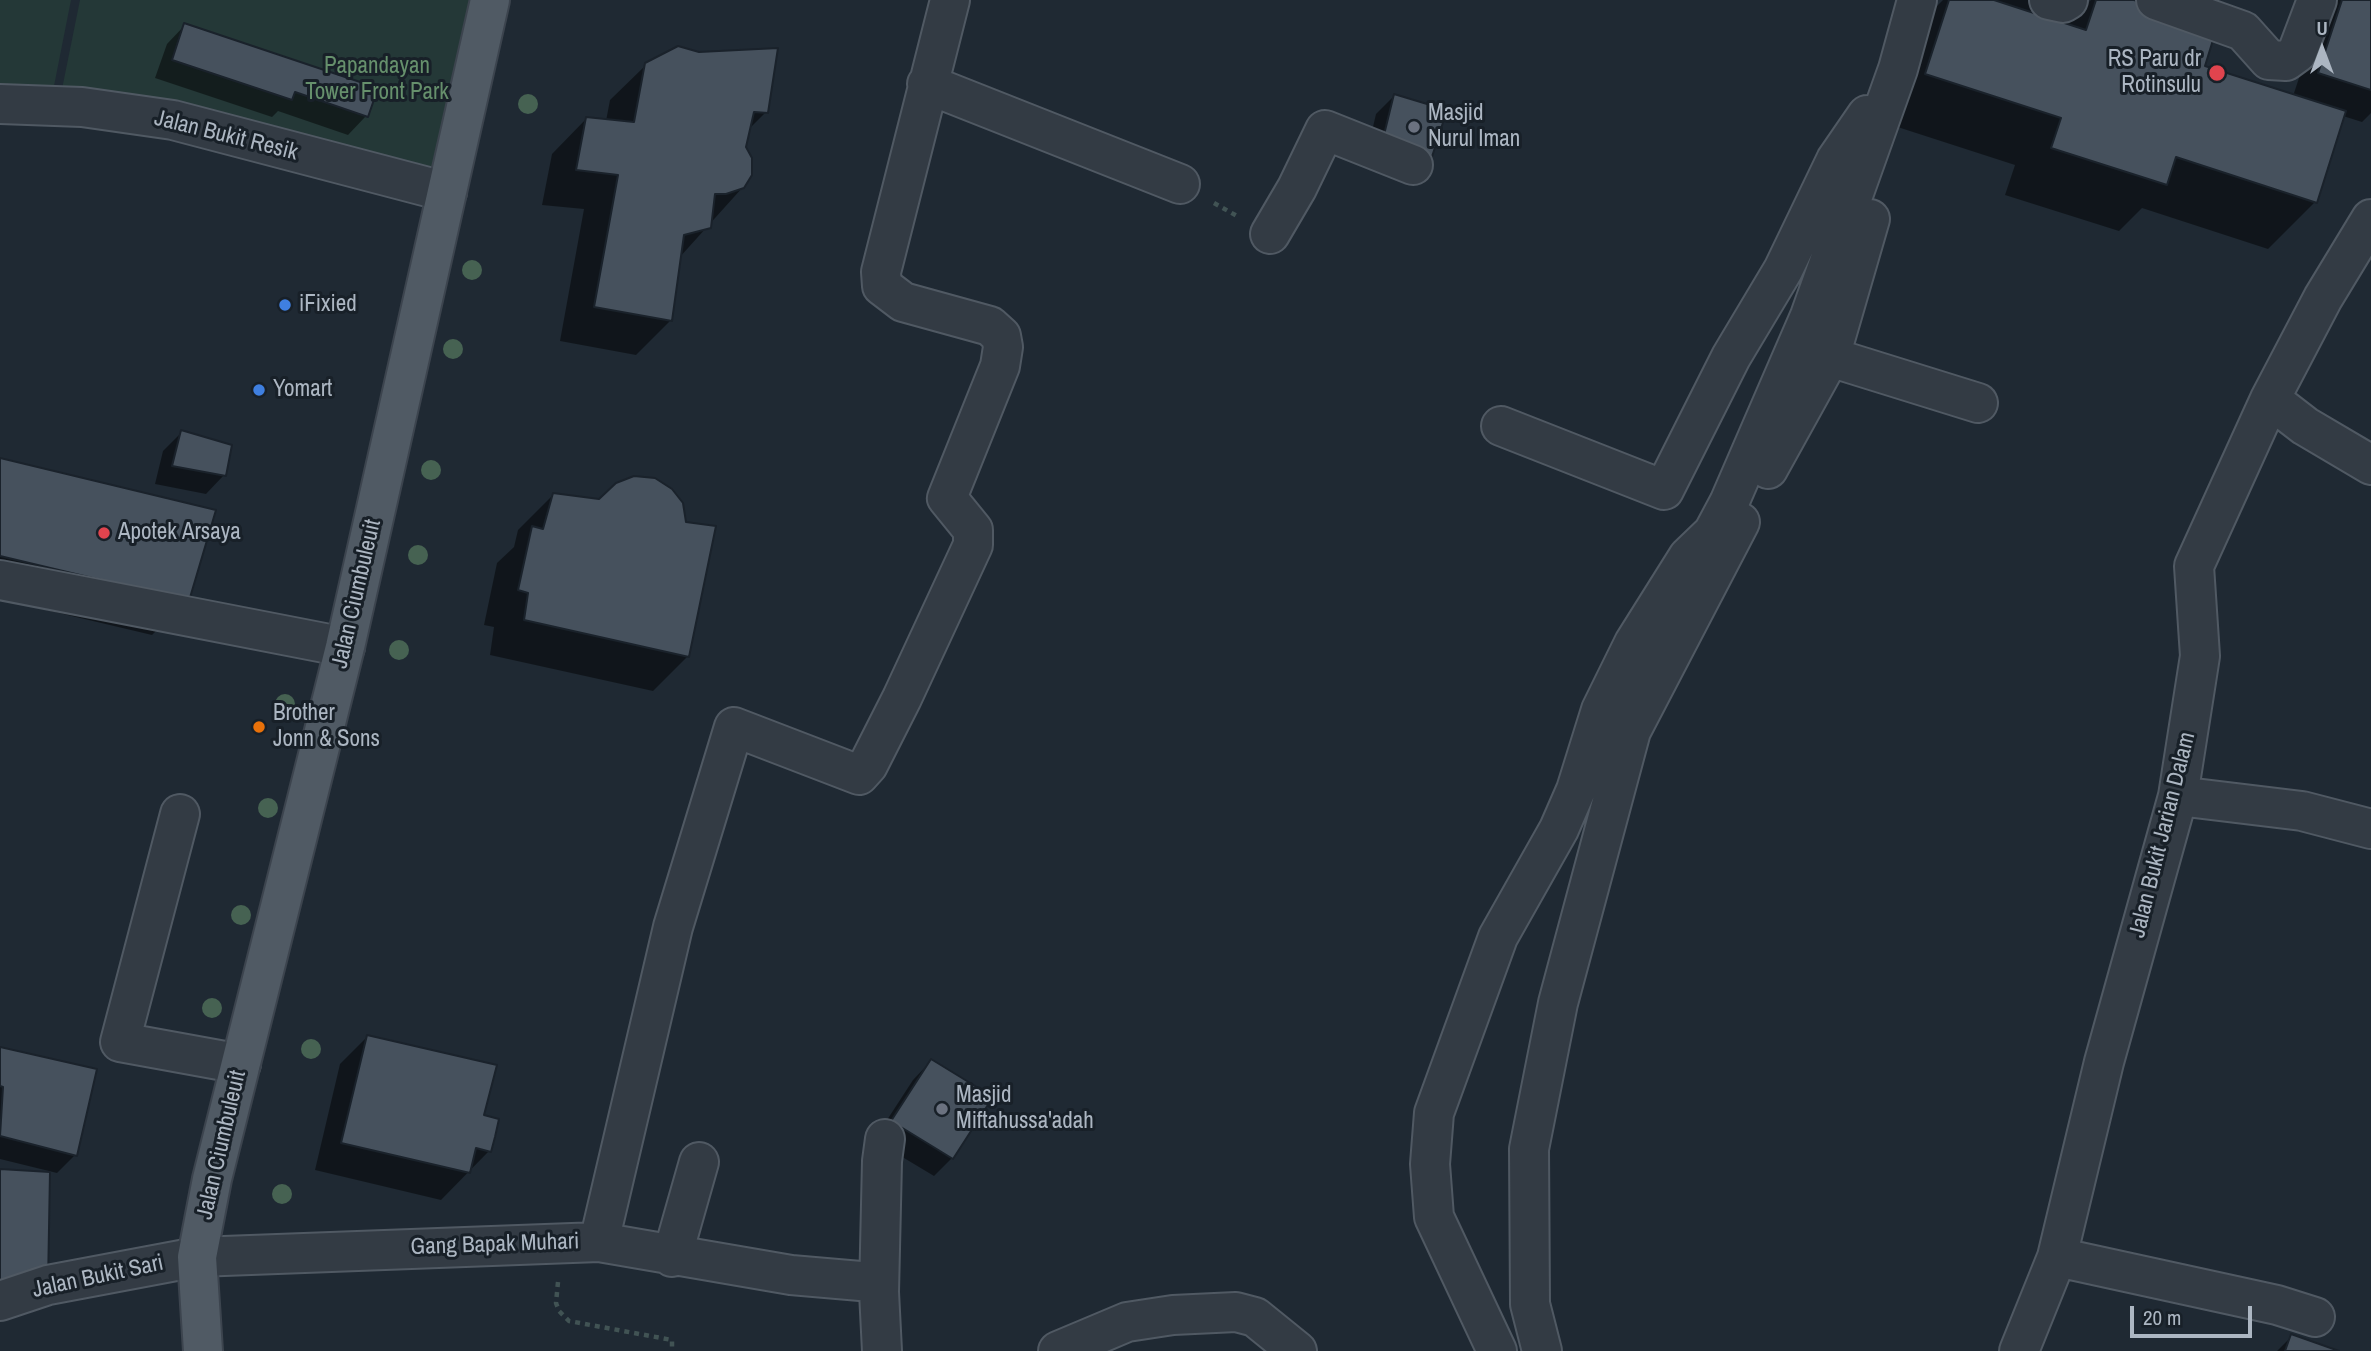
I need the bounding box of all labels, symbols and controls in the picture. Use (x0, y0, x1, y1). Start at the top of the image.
north arrow (2287, 14, 2357, 84)
text: U (2316, 15, 2328, 41)
place label: RS Paru dr Rotinsulu (2108, 46, 2201, 100)
park label: Papandayan Tower Front Park (305, 53, 449, 107)
marker: RS Paru dr Rotinsulu (2207, 63, 2227, 83)
place label: Masjid Nurul Iman (1428, 100, 1520, 154)
street label: Jalan Bukit Resik (151, 105, 301, 167)
marker: Masjid Nurul Iman (1406, 119, 1422, 135)
place label: iFixied (299, 291, 357, 319)
marker: iFixied (277, 297, 293, 313)
place label: Yomart (273, 376, 332, 404)
marker: Yomart (251, 382, 267, 398)
street label: Jalan Ciumbuleuit (326, 517, 388, 671)
place label: Apotek Arsaya (118, 519, 241, 547)
marker: Apotek Arsaya (96, 525, 112, 541)
place label: Brother Jonn & Sons (273, 700, 380, 754)
marker: Brother Jonn & Sons (251, 719, 267, 735)
street label: Jalan Bukit Jarian Dalam (2124, 729, 2202, 941)
street label: Jalan Ciumbuleuit (191, 1068, 253, 1222)
place label: Masjid Miftahussa'adah (956, 1082, 1094, 1136)
marker: Masjid Miftahussa'adah (934, 1101, 950, 1117)
street label: Gang Bapak Muhari (410, 1228, 580, 1262)
street label: Jalan Bukit Sari (30, 1250, 166, 1304)
scale bar (2133, 1292, 2256, 1336)
text: 20 m (2143, 1303, 2181, 1332)

